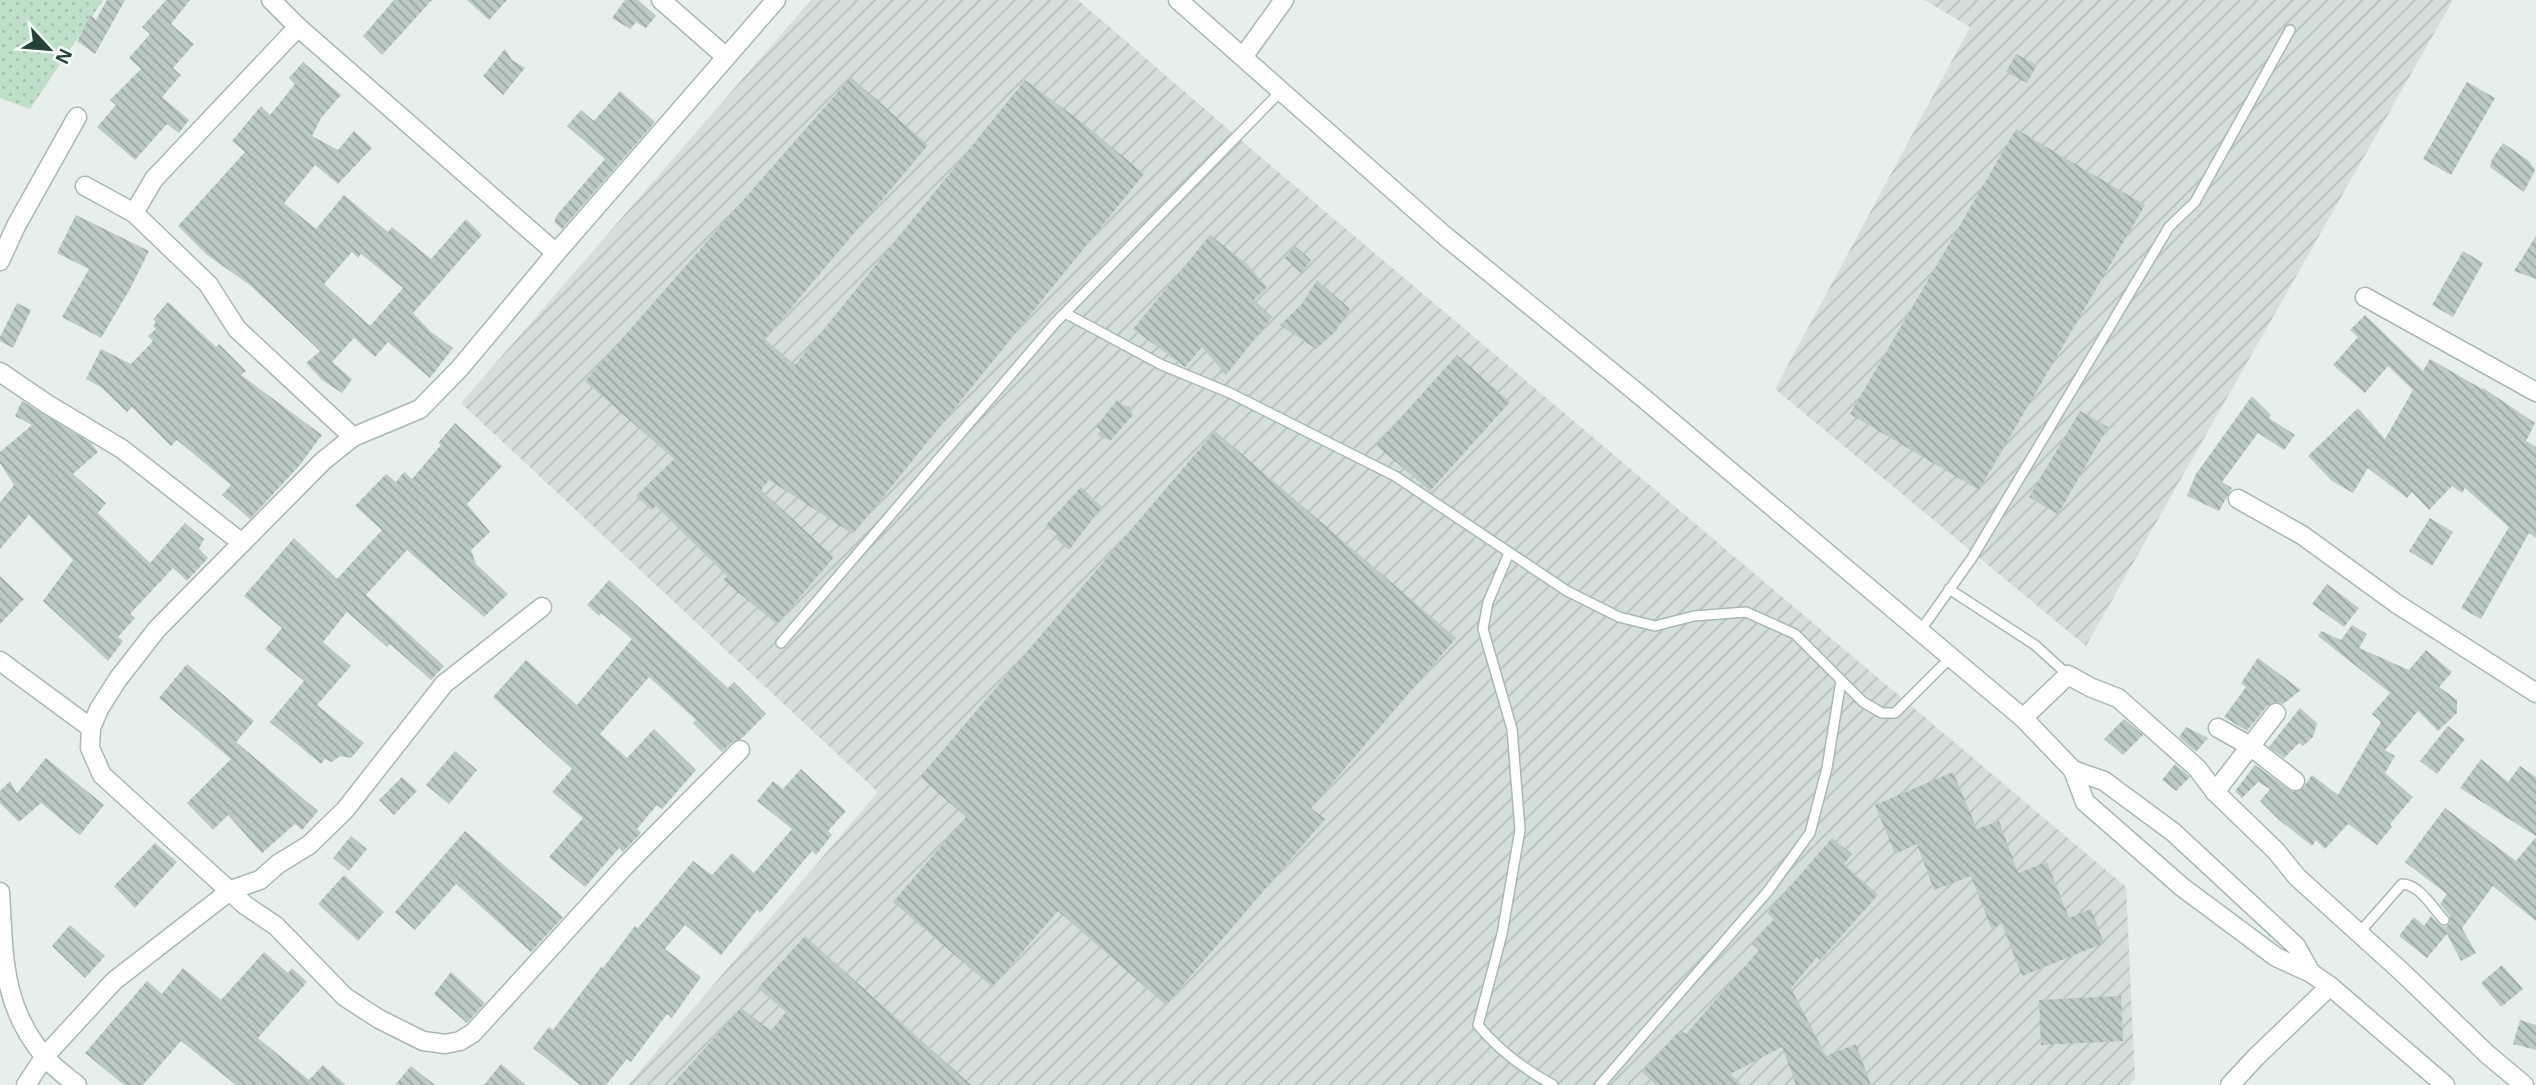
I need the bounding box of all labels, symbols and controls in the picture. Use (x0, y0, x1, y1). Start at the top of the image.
north arrow (14, 14, 84, 84)
text: N (51, 45, 76, 67)

